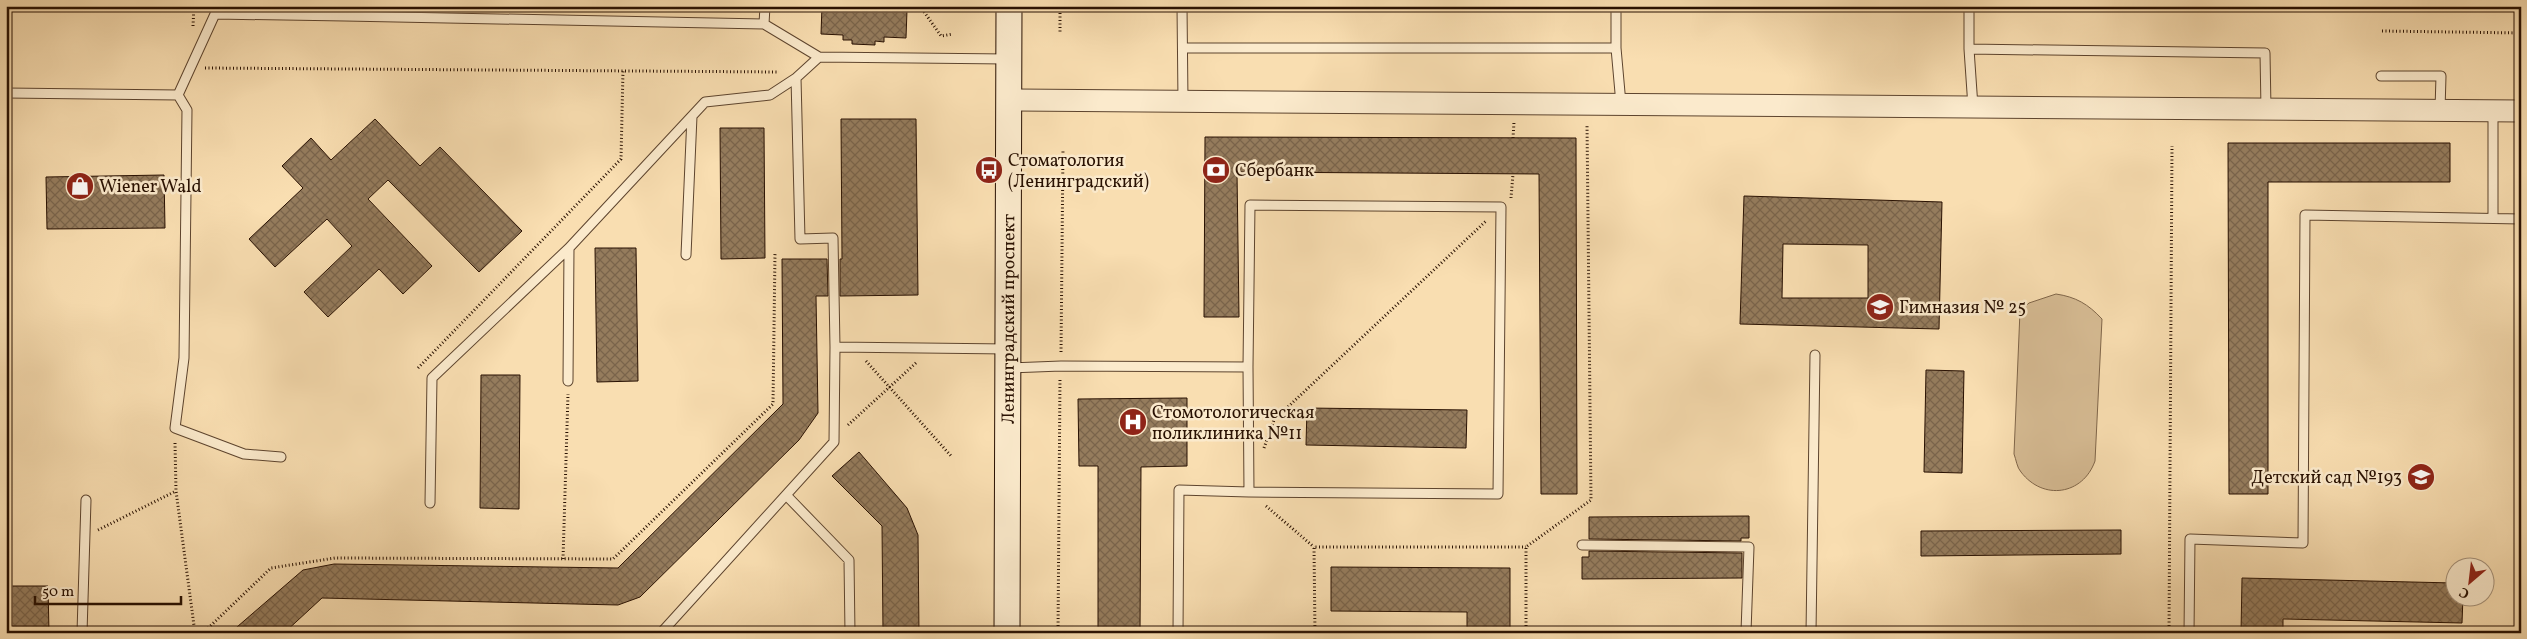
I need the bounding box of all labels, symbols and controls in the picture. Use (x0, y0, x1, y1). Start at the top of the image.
place label: Стоматология (Ленинградский) (1008, 149, 1149, 195)
bus stop icon: Стоматология (Ленинградский) (974, 155, 1004, 185)
bank icon: Сбербанк (1201, 155, 1231, 185)
place label: Сбербанк (1235, 159, 1315, 184)
shop icon: Wiener Wald (65, 171, 95, 201)
place label: Wiener Wald (99, 175, 202, 200)
street label: Ленинградский проспект (997, 214, 1022, 424)
school or university icon: Гимназия № 25 (1865, 292, 1895, 322)
place label: Гимназия № 25 (1899, 296, 2026, 321)
place label: Стомотологическая поликлиника №11 (1152, 401, 1314, 447)
hospital icon: Стомотологическая поликлиника №11 (1118, 407, 1148, 437)
school or university icon: Детский сад №193 (2406, 462, 2436, 492)
place label: Детский сад №193 (2251, 466, 2402, 491)
north arrow (2444, 556, 2494, 606)
scale bar (35, 574, 181, 606)
text: 50 m (42, 582, 74, 603)
text: С (2456, 582, 2473, 603)

